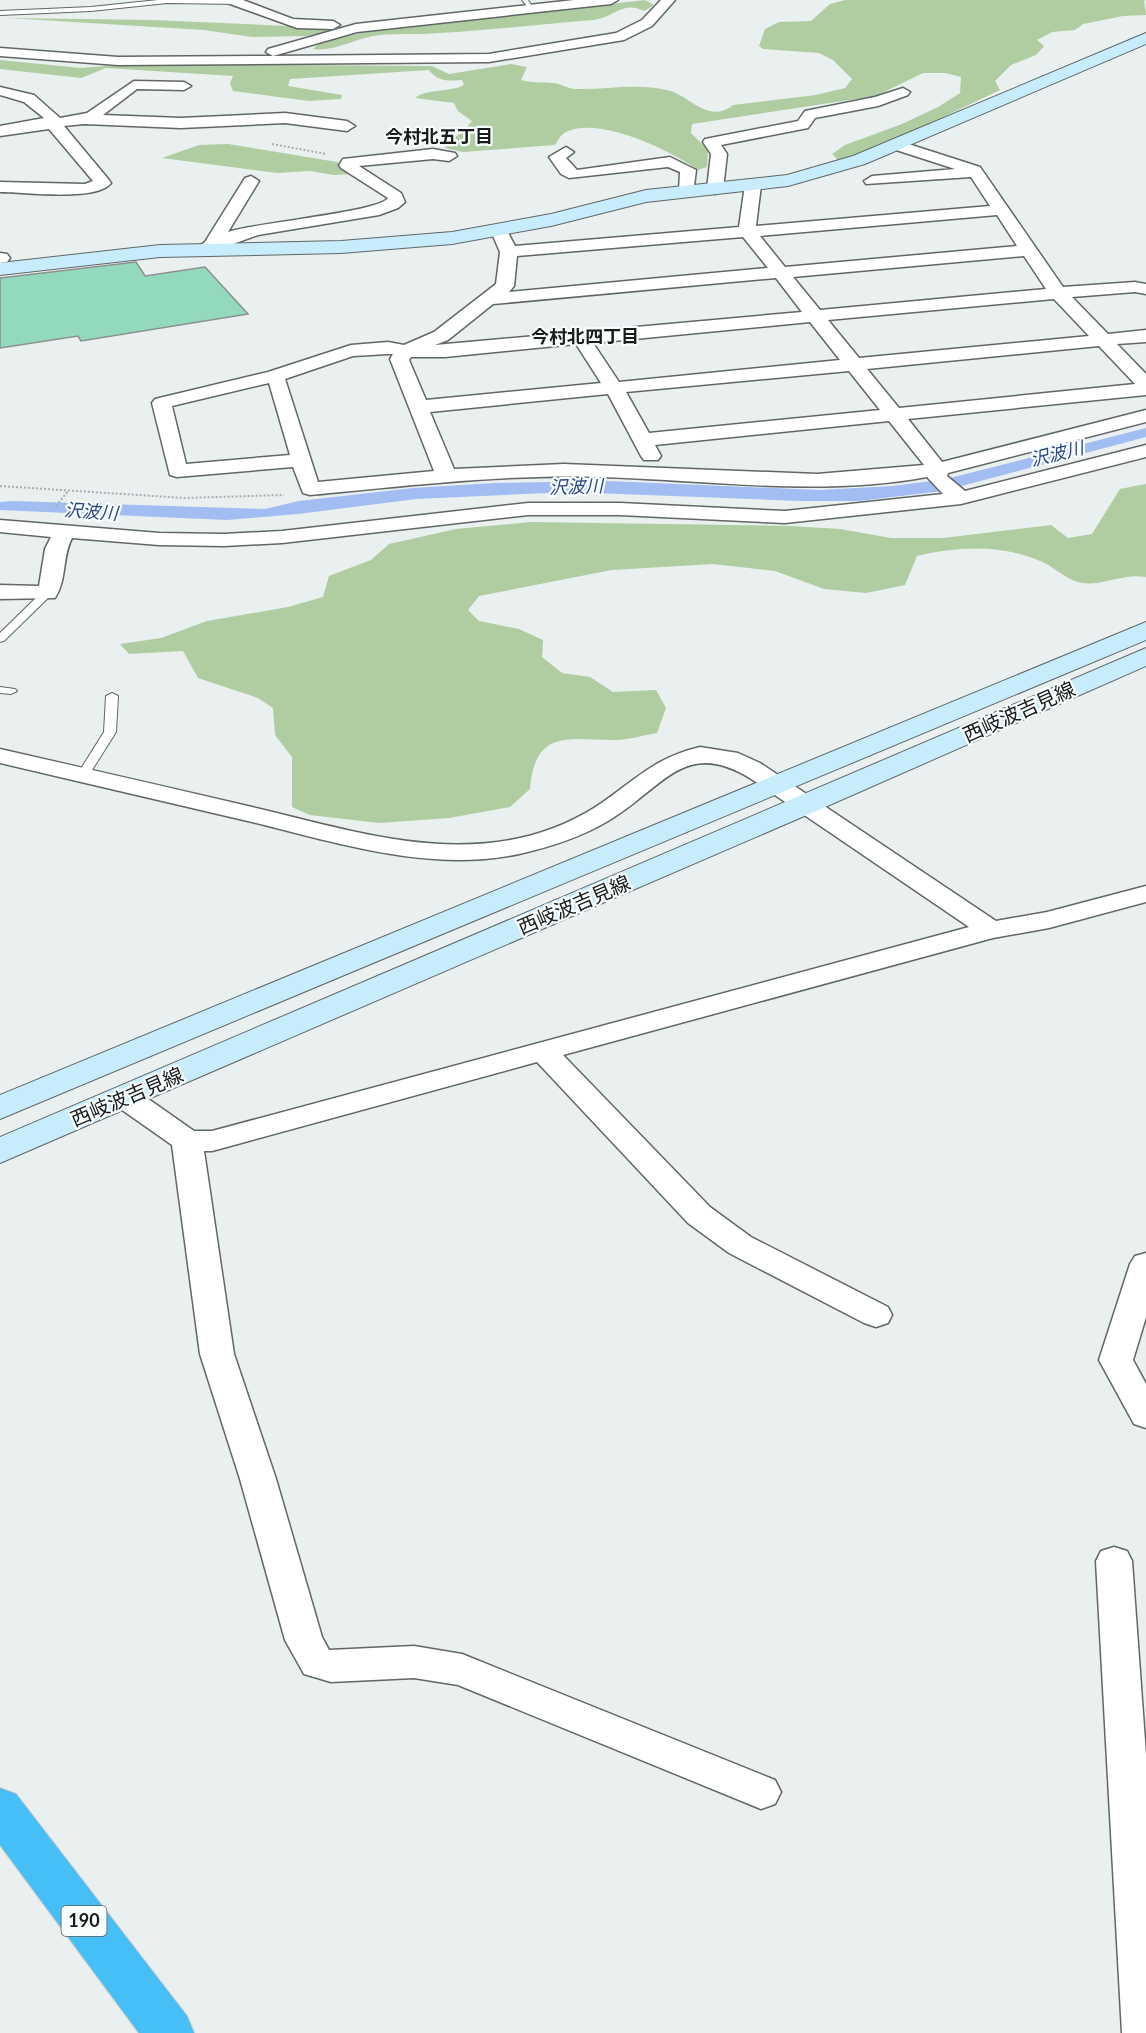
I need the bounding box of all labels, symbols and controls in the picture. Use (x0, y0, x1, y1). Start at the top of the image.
district label: 今村北五丁目 (385, 125, 493, 147)
district label: 今村北四丁目 (531, 325, 639, 347)
water label: 沢波川 (1028, 435, 1088, 470)
water label: 沢波川 (549, 474, 605, 498)
water label: 沢波川 (63, 498, 121, 524)
street label: 西岐波吉見線 (959, 676, 1078, 746)
street label: 西岐波吉見線 (514, 870, 634, 939)
street label: 西岐波吉見線 (67, 1062, 187, 1131)
road number: 190 (62, 1906, 106, 1936)

